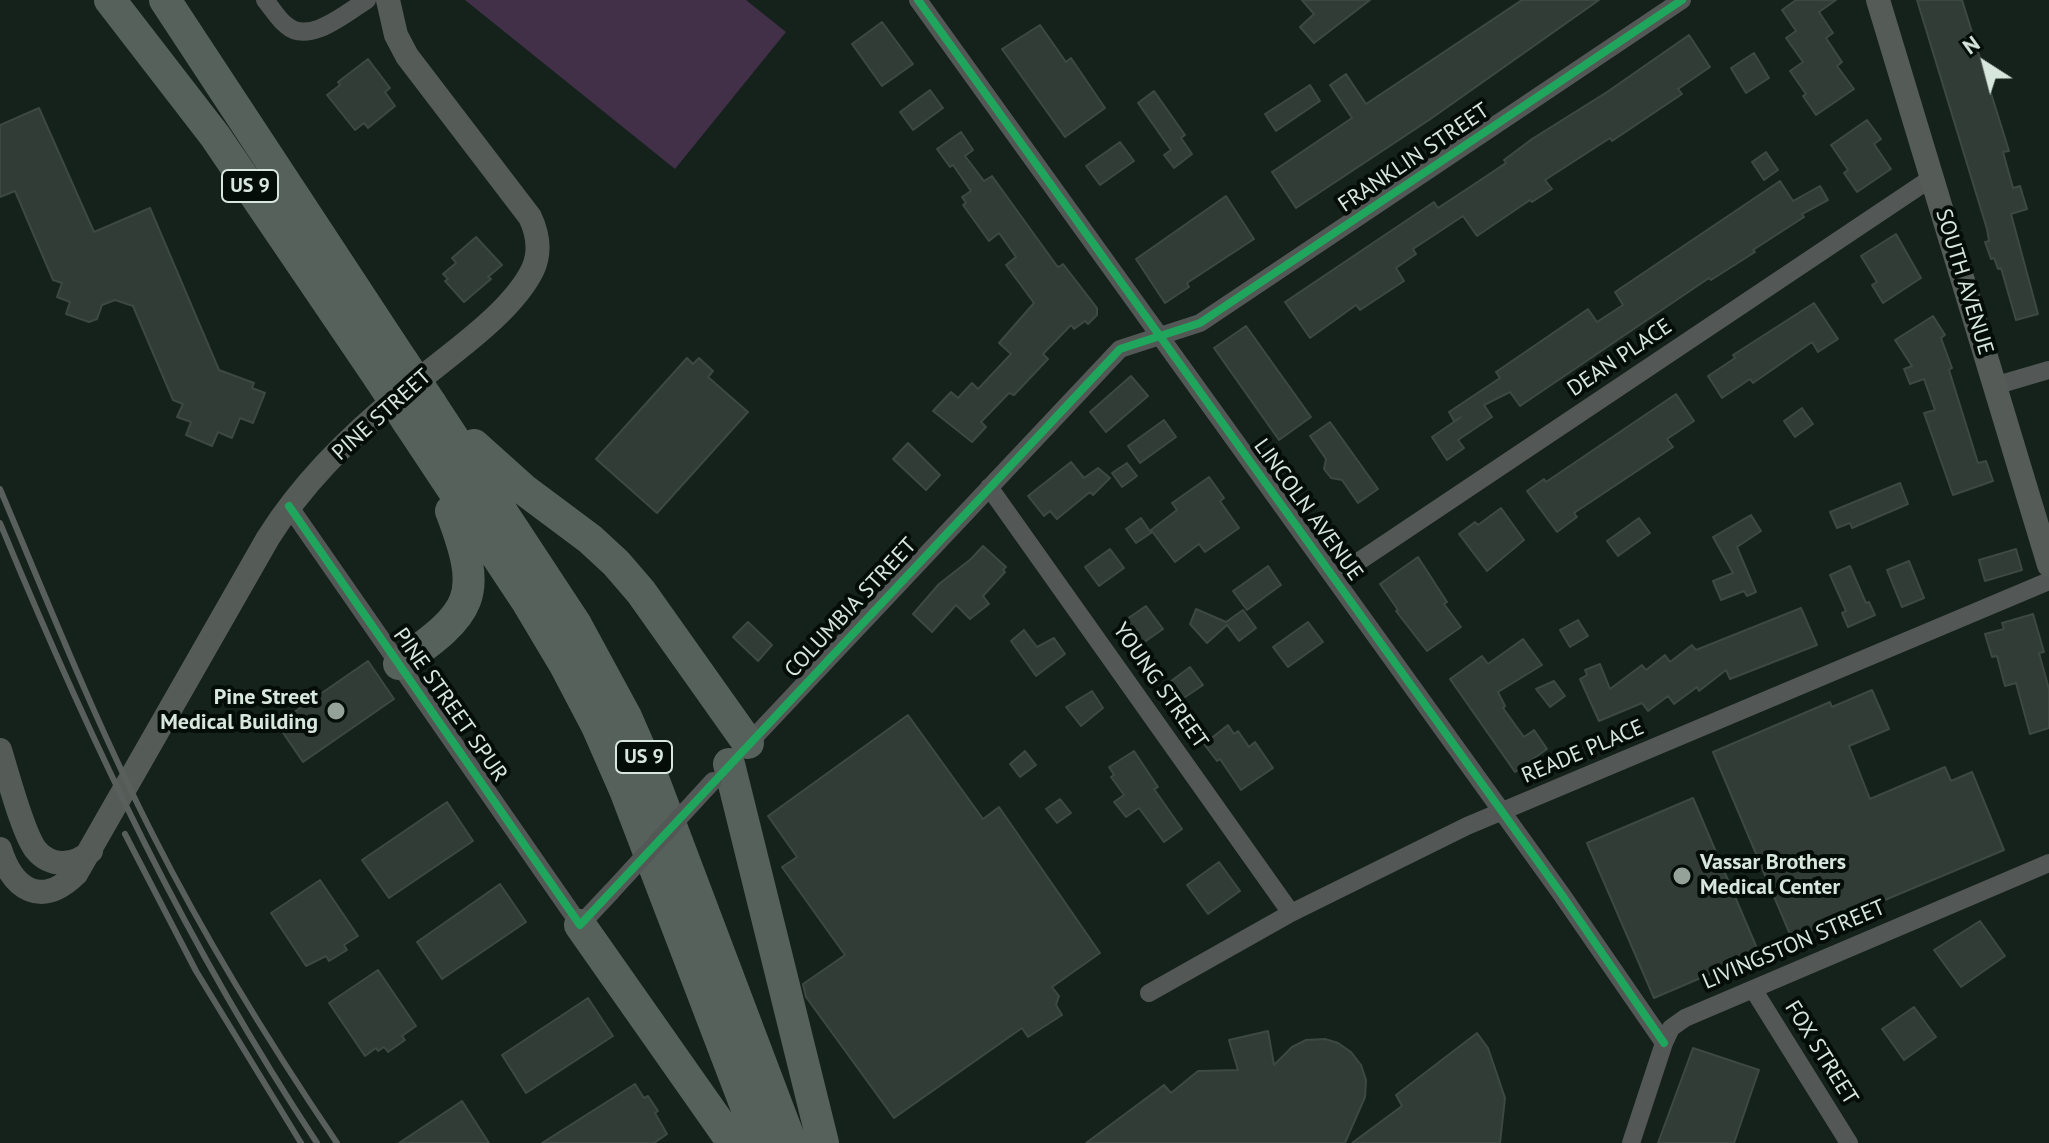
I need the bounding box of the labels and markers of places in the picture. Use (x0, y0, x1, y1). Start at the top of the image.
place label: Pine Street Medical Building (160, 685, 318, 736)
marker: Pine Street Medical Building (325, 700, 347, 722)
place label: Vassar Brothers Medical Center (1700, 850, 1846, 902)
marker: Vassar Brothers Medical Center (1671, 865, 1693, 887)

